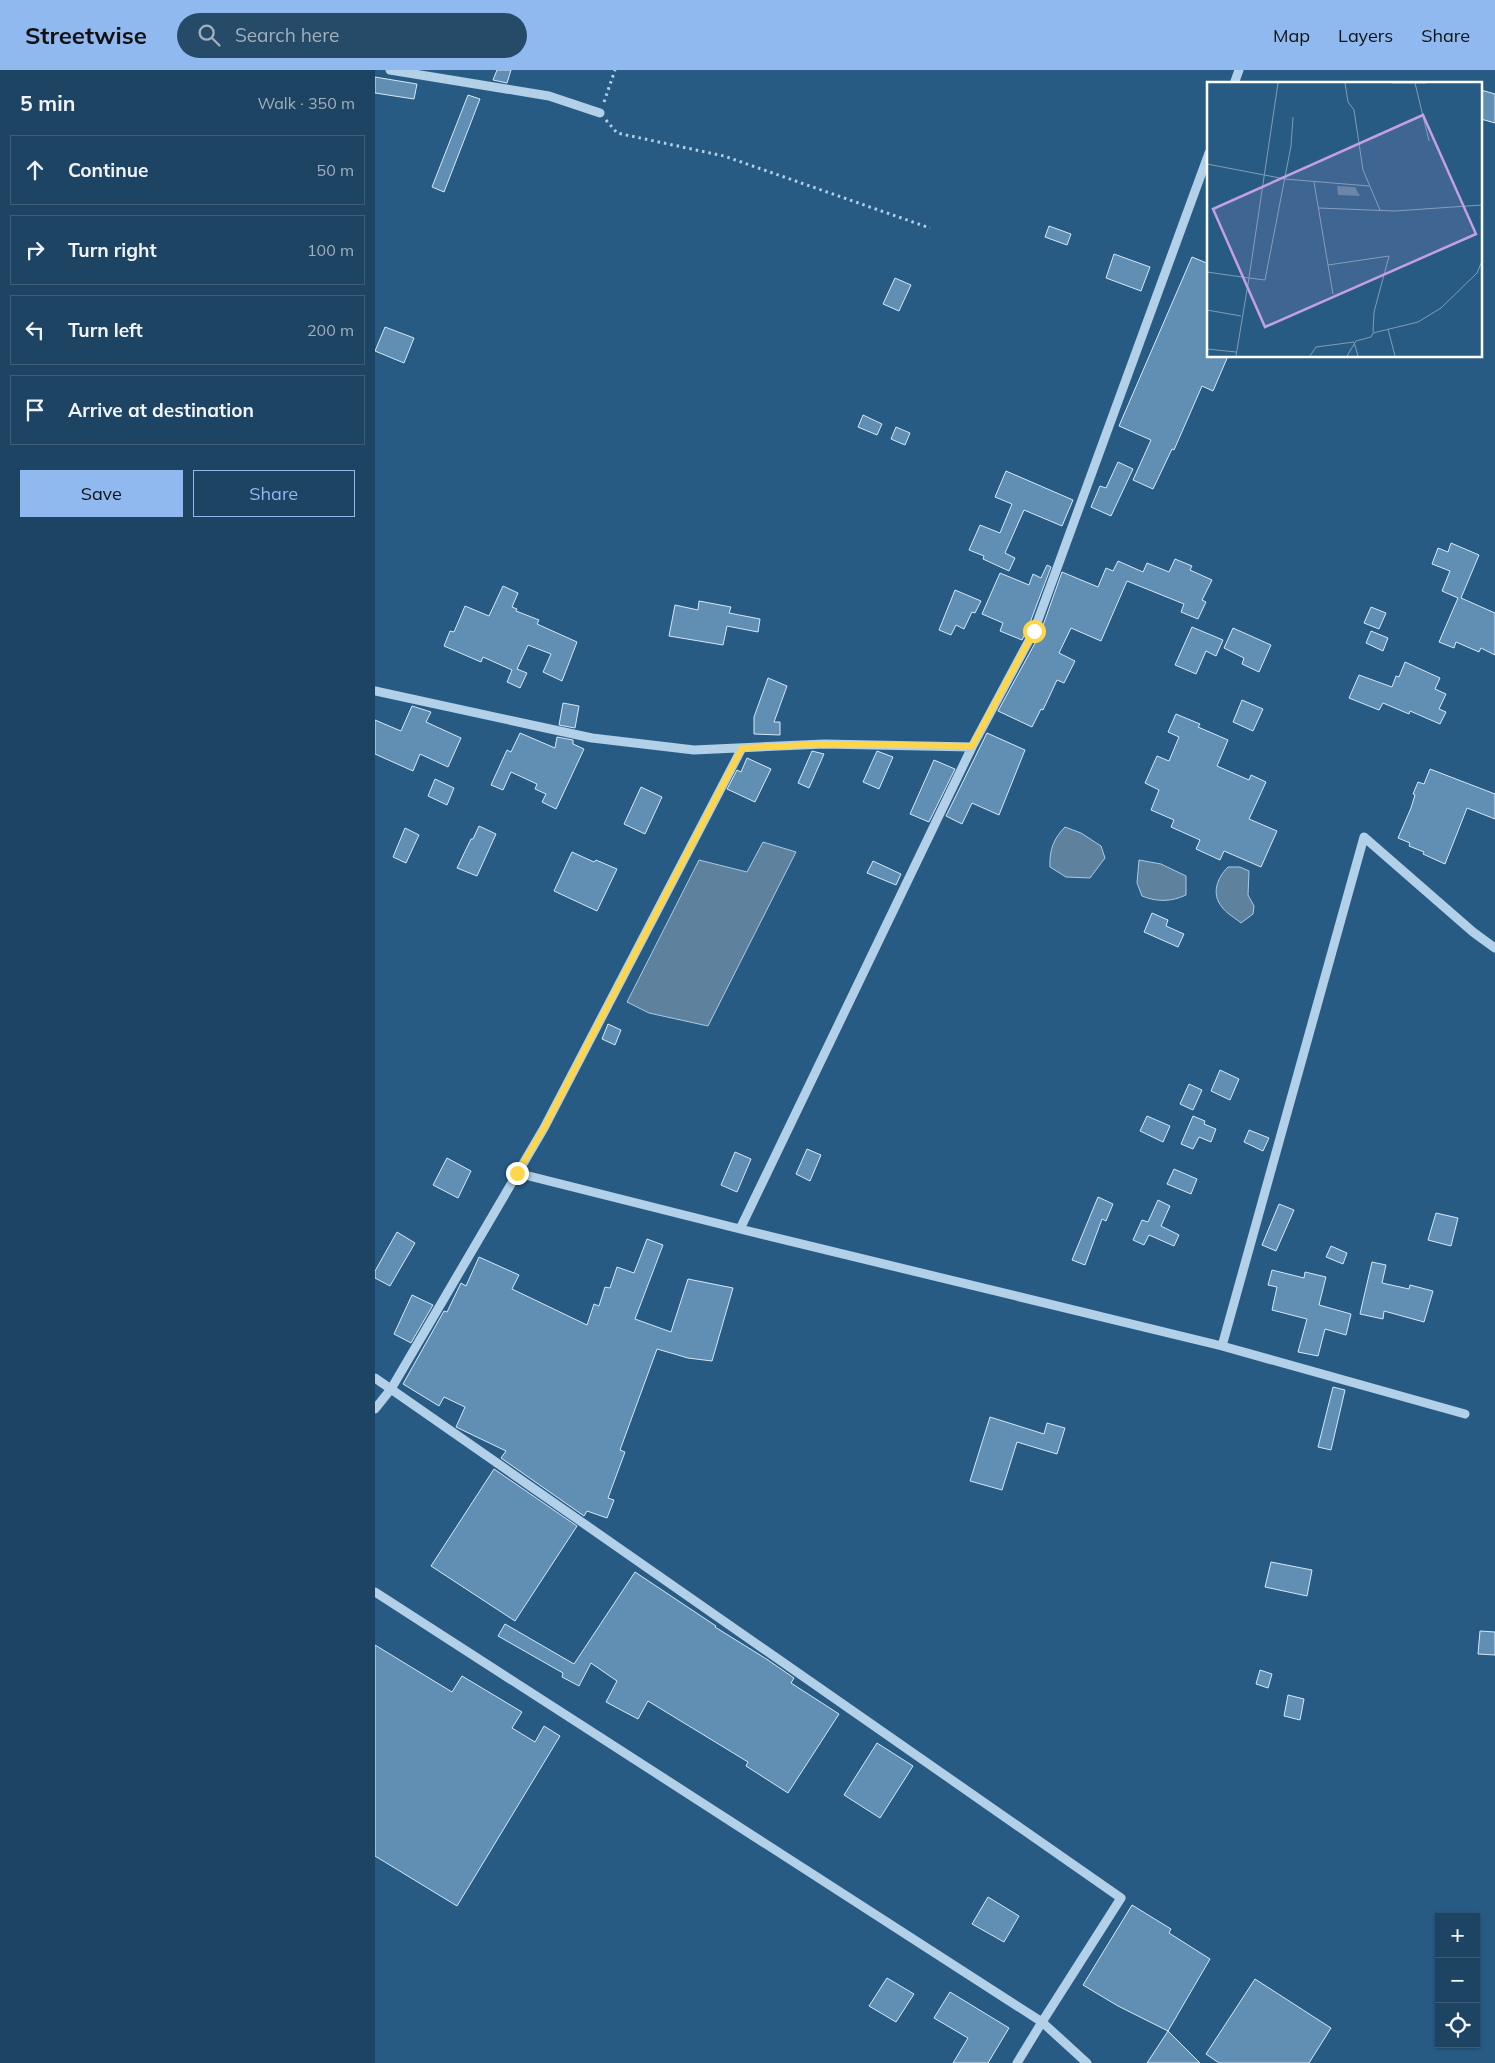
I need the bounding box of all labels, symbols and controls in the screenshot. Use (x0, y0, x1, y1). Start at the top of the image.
search box (177, 13, 527, 58)
text: Streetwise (25, 20, 147, 50)
icon: search (195, 21, 223, 49)
text: Search here (235, 23, 339, 47)
text: Map (1273, 24, 1310, 47)
text: Layers (1338, 24, 1393, 47)
text: Share (1421, 24, 1470, 47)
inset map (1207, 82, 1483, 358)
text: 5 min (20, 90, 75, 116)
text: Walk · 350 m (257, 93, 355, 113)
icon: ahead (21, 156, 49, 184)
text: Continue (68, 158, 148, 182)
text: 50 m (317, 160, 354, 180)
icon: right (21, 236, 49, 264)
text: Turn right (68, 238, 157, 262)
text: 100 m (307, 240, 354, 260)
icon: left (21, 316, 49, 344)
text: Turn left (68, 318, 143, 342)
text: 200 m (307, 320, 354, 340)
icon: arrive (21, 396, 49, 424)
text: Arrive at destination (68, 398, 254, 422)
button: Save (20, 470, 183, 517)
button: Share (193, 470, 355, 517)
route start (1023, 620, 1046, 643)
route end (506, 1162, 529, 1185)
map controls (1435, 1913, 1480, 2048)
button: + (1435, 1913, 1480, 1958)
button: − (1435, 1958, 1480, 2003)
button: locate (1435, 2003, 1480, 2048)

